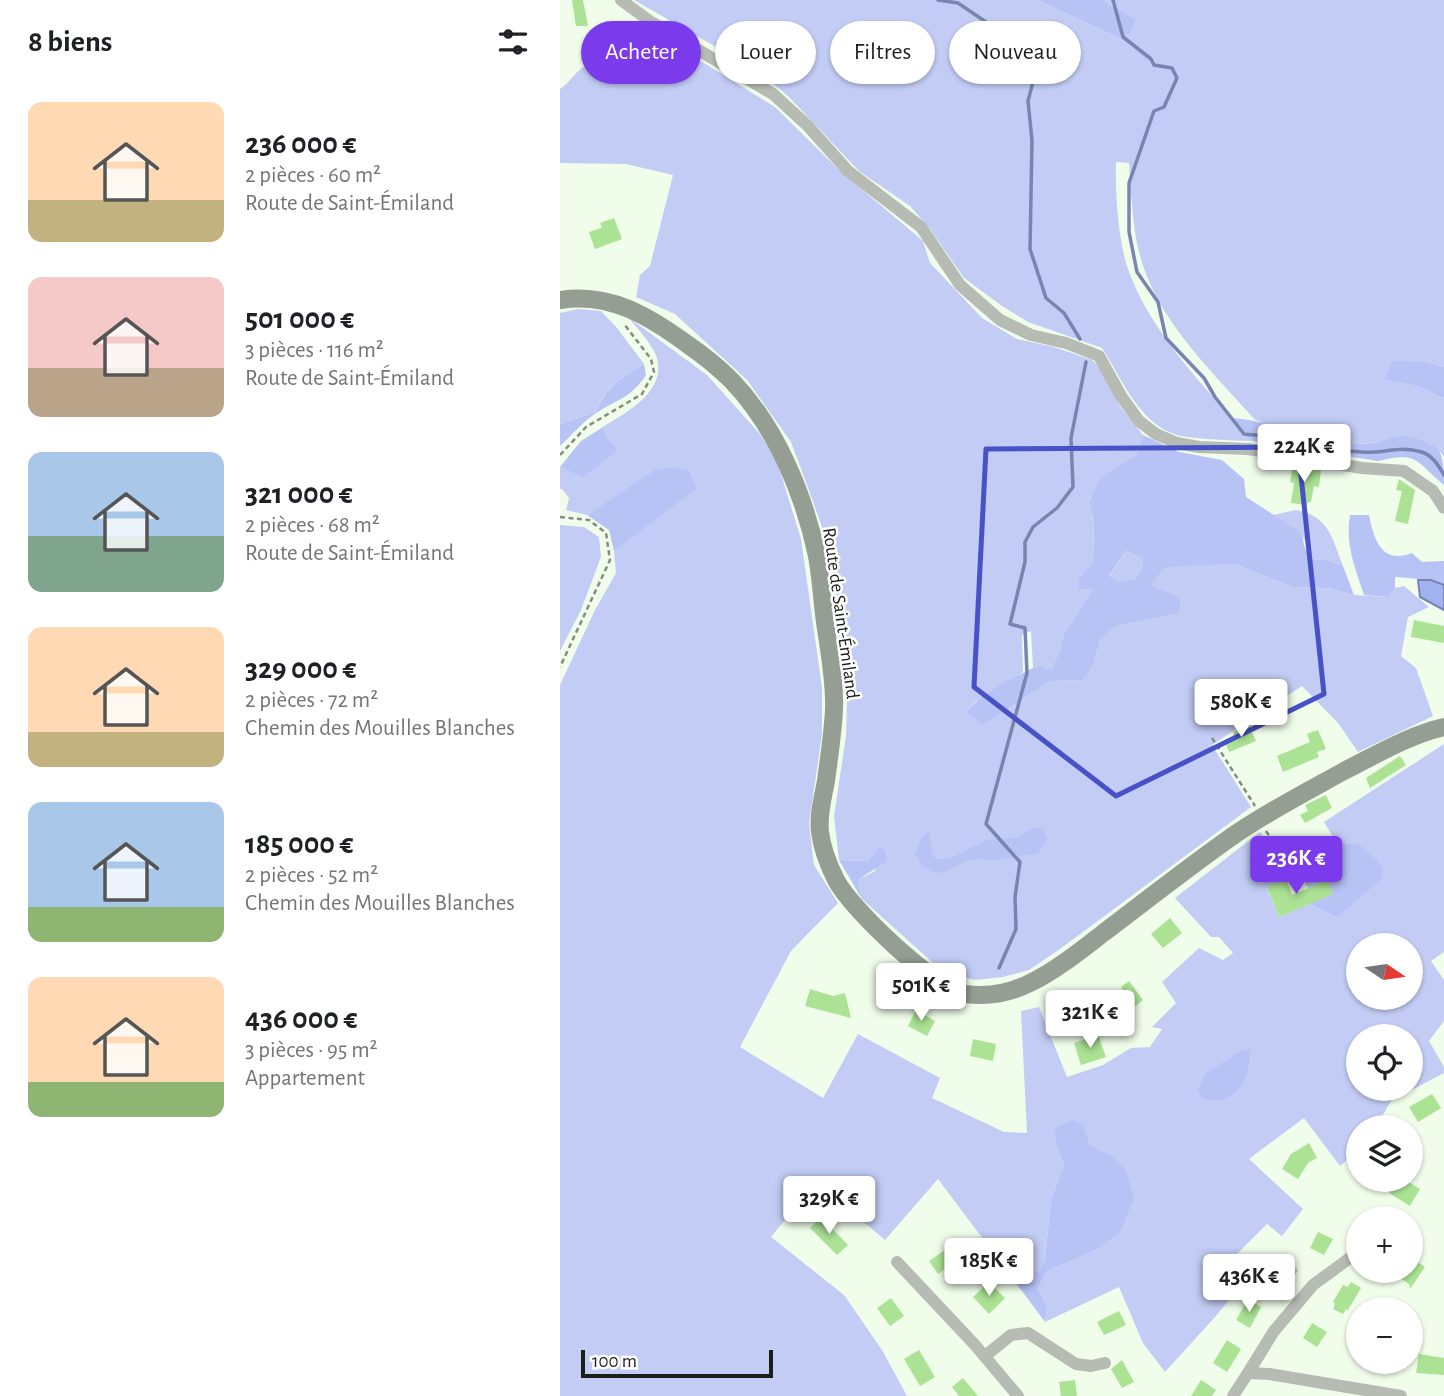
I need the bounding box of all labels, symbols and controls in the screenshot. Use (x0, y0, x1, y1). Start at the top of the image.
chip: Acheter (581, 21, 701, 84)
chip: Louer (715, 21, 816, 84)
chip: Filtres (830, 21, 935, 84)
chip: Nouveau (949, 21, 1081, 84)
icon: filters (494, 23, 532, 61)
text: 8 biens (28, 27, 112, 57)
text: 236 000 € (245, 129, 357, 159)
icon: home (84, 130, 168, 214)
text: 2 pièces · 60 m² (245, 164, 381, 187)
text: Route de Saint-Émiland (245, 192, 454, 215)
text: 501 000 € (245, 304, 354, 334)
icon: home (84, 305, 168, 389)
text: 3 pièces · 116 m² (245, 339, 384, 362)
text: Route de Saint-Émiland (245, 367, 454, 390)
pin: 224K € (1247, 424, 1361, 484)
text: 224K € (1274, 435, 1334, 458)
text: 321 000 € (245, 479, 353, 509)
icon: home (84, 480, 168, 564)
text: 2 pièces · 68 m² (245, 514, 380, 537)
street label: Route de Saint-Émiland (819, 526, 864, 700)
text: Route de Saint-Émiland (245, 542, 454, 565)
text: 329 000 € (245, 654, 357, 684)
icon: home (84, 655, 168, 739)
pin: 580K € (1184, 680, 1298, 739)
text: 2 pièces · 72 m² (245, 689, 378, 712)
text: 580K € (1211, 690, 1271, 713)
text: Chemin des Mouilles Blanches (245, 717, 515, 740)
text: 185 000 € (245, 829, 354, 859)
icon: home (84, 830, 168, 914)
pin: 236K € (1239, 836, 1353, 896)
text: 236K € (1266, 847, 1326, 870)
text: 2 pièces · 52 m² (245, 864, 378, 887)
text: Chemin des Mouilles Blanches (245, 892, 515, 915)
north arrow (1346, 933, 1423, 1010)
map controls (1346, 933, 1423, 1374)
pin: 501K € (864, 964, 978, 1023)
text: 501K € (892, 974, 950, 997)
pin: 321K € (1033, 990, 1147, 1050)
text: 321K € (1062, 1001, 1118, 1024)
text: 436 000 € (245, 1004, 357, 1034)
icon: home (84, 1005, 168, 1089)
button: locate (1346, 1024, 1423, 1101)
text: 3 pièces · 95 m² (245, 1039, 378, 1062)
text: Appartement (245, 1067, 365, 1090)
button: layers (1346, 1115, 1423, 1192)
pin: 329K € (772, 1176, 886, 1236)
text: 329K € (799, 1187, 859, 1210)
button: + (1346, 1206, 1423, 1283)
pin: 185K € (932, 1238, 1046, 1298)
text: 185K € (960, 1249, 1018, 1272)
pin: 436K € (1192, 1254, 1306, 1314)
text: 436K € (1219, 1265, 1279, 1288)
button: − (1346, 1297, 1423, 1374)
scale bar (581, 1347, 774, 1379)
text: 100 m (592, 1352, 637, 1371)

